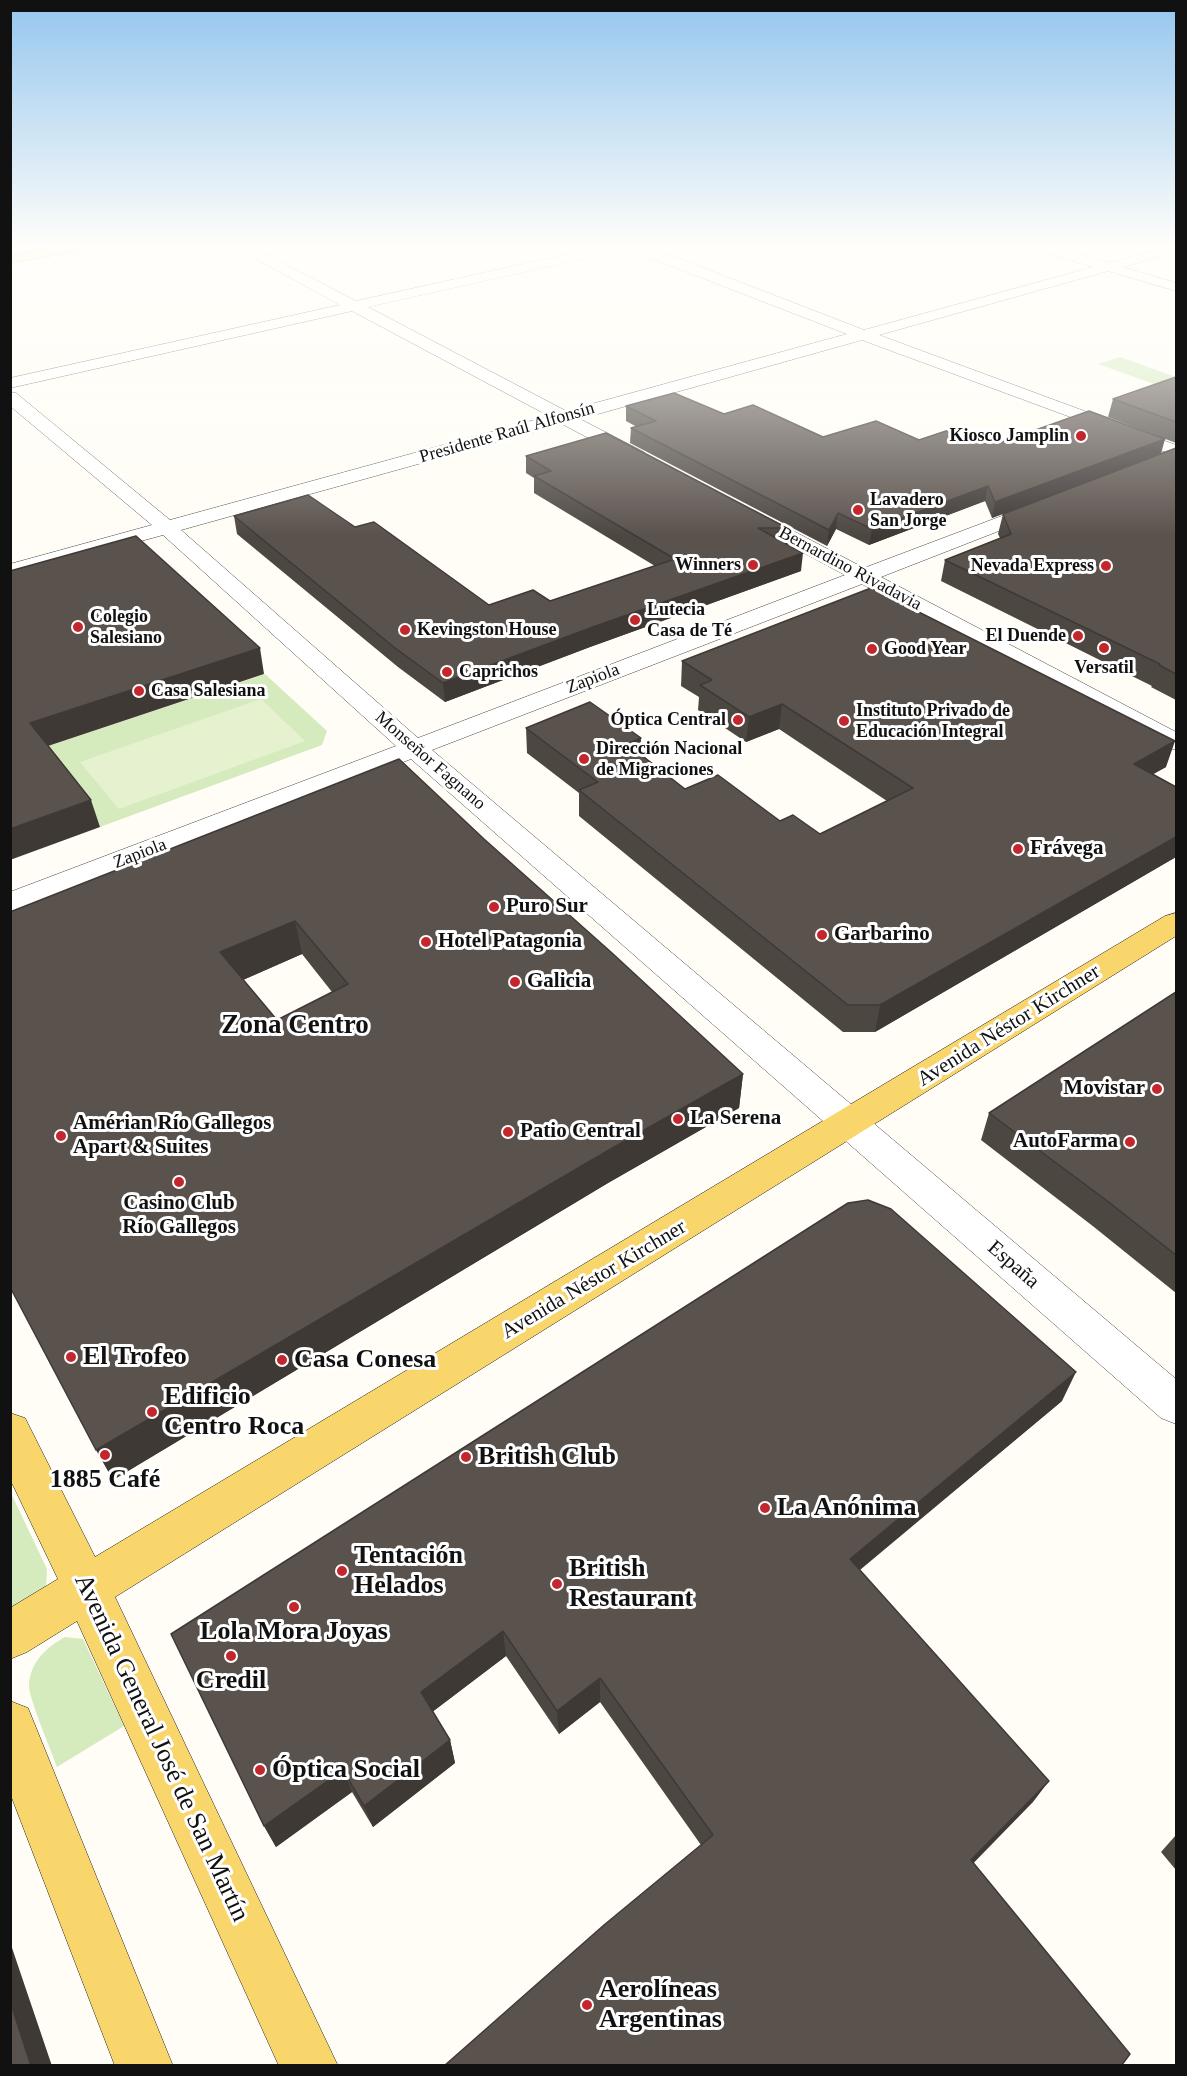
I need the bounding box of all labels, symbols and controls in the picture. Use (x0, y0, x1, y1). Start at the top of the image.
street label: Presidente Raúl Alfonsín (417, 398, 597, 468)
place label: Kiosco Jamplin (949, 425, 1069, 447)
marker: Kiosco Jamplin (1074, 429, 1088, 443)
place label: Lavadero San Jorge (870, 489, 946, 532)
marker: Lavadero San Jorge (851, 503, 865, 517)
street label: Bernardino Rivadavia (775, 522, 925, 616)
place label: Winners (675, 554, 741, 576)
place label: Nevada Express (971, 555, 1094, 577)
marker: Winners (746, 558, 760, 572)
marker: Nevada Express (1099, 559, 1113, 573)
place label: Lutecia Casa de Té (647, 599, 732, 642)
place label: Colegio Salesiano (90, 606, 162, 648)
marker: Lutecia Casa de Té (628, 613, 642, 627)
place label: Kevingston House (417, 619, 557, 641)
marker: Colegio Salesiano (71, 620, 85, 634)
marker: Kevingston House (398, 623, 412, 637)
place label: El Duende (985, 625, 1066, 647)
marker: El Duende (1071, 629, 1085, 643)
place label: Good Year (884, 638, 966, 660)
marker: Versatil (1097, 641, 1111, 655)
marker: Good Year (865, 642, 879, 656)
place label: Versatil (1074, 657, 1134, 679)
street label: Zapiola (563, 659, 623, 699)
place label: Caprichos (459, 661, 538, 683)
marker: Caprichos (440, 665, 454, 679)
place label: Casa Salesiana (151, 680, 266, 702)
marker: Casa Salesiana (132, 684, 146, 698)
place label: Instituto Privado de Educación Integral (856, 700, 1010, 742)
street label: Monseñor Fagnano (370, 707, 490, 815)
place label: Óptica Central (611, 709, 726, 731)
marker: Óptica Central (731, 713, 745, 727)
marker: Instituto Privado de Educación Integral (837, 714, 851, 728)
place label: Dirección Nacional de Migraciones (596, 738, 742, 780)
marker: Dirección Nacional de Migraciones (577, 752, 591, 766)
street label: Zapiola (110, 834, 170, 874)
place label: Frávega (1030, 836, 1103, 862)
marker: Frávega (1011, 842, 1025, 856)
place label: Puro Sur (506, 894, 588, 920)
marker: Puro Sur (487, 900, 501, 914)
place label: Garbarino (834, 922, 930, 948)
marker: Garbarino (815, 928, 829, 942)
place label: Hotel Patagonia (438, 929, 582, 955)
marker: Hotel Patagonia (419, 935, 433, 949)
street label: Avenida Néstor Kirchner (913, 959, 1105, 1093)
place label: Galicia (527, 969, 591, 995)
marker: Galicia (508, 975, 522, 989)
district label: Zona Centro (221, 1010, 369, 1042)
place label: Movistar (1063, 1076, 1145, 1102)
marker: Movistar (1150, 1082, 1164, 1096)
place label: La Serena (690, 1106, 781, 1132)
place label: Amérian Río Gallegos Apart & Suites (73, 1111, 271, 1161)
marker: La Serena (671, 1112, 685, 1126)
place label: Patio Central (520, 1119, 641, 1145)
marker: Patio Central (501, 1125, 515, 1139)
marker: Amérian Río Gallegos Apart & Suites (54, 1129, 68, 1143)
place label: AutoFarma (1013, 1129, 1118, 1155)
marker: AutoFarma (1123, 1135, 1137, 1149)
marker: Casino Club Río Gallegos (172, 1175, 186, 1189)
place label: Casino Club Río Gallegos (122, 1191, 236, 1241)
street label: Avenida Néstor Kirchner (497, 1215, 691, 1345)
street label: España (982, 1236, 1044, 1294)
place label: El Trofeo (83, 1341, 187, 1373)
place label: Casa Conesa (294, 1344, 436, 1376)
marker: El Trofeo (64, 1350, 78, 1364)
marker: Casa Conesa (275, 1353, 289, 1367)
place label: Edificio Centro Roca (164, 1381, 304, 1442)
marker: Edificio Centro Roca (145, 1405, 159, 1419)
place label: British Club (478, 1441, 616, 1473)
marker: 1885 Café (98, 1448, 112, 1462)
marker: British Club (459, 1450, 473, 1464)
place label: 1885 Café (50, 1464, 160, 1496)
place label: La Anónima (777, 1492, 916, 1524)
marker: La Anónima (758, 1501, 772, 1515)
place label: Tentación Helados (354, 1540, 463, 1601)
place label: British Restaurant (569, 1553, 693, 1614)
marker: Tentación Helados (335, 1564, 349, 1578)
street label: Avenida General José de San Martín (67, 1569, 255, 1927)
marker: British Restaurant (550, 1577, 564, 1591)
marker: Lola Mora Joyas (287, 1600, 301, 1614)
place label: Lola Mora Joyas (200, 1616, 388, 1648)
marker: Credil (224, 1649, 238, 1663)
place label: Credil (196, 1665, 266, 1697)
place label: Óptica Social (272, 1754, 420, 1786)
marker: Óptica Social (253, 1763, 267, 1777)
place label: Aerolíneas Argentinas (599, 1974, 722, 2036)
marker: Aerolíneas Argentinas (580, 1998, 594, 2012)

